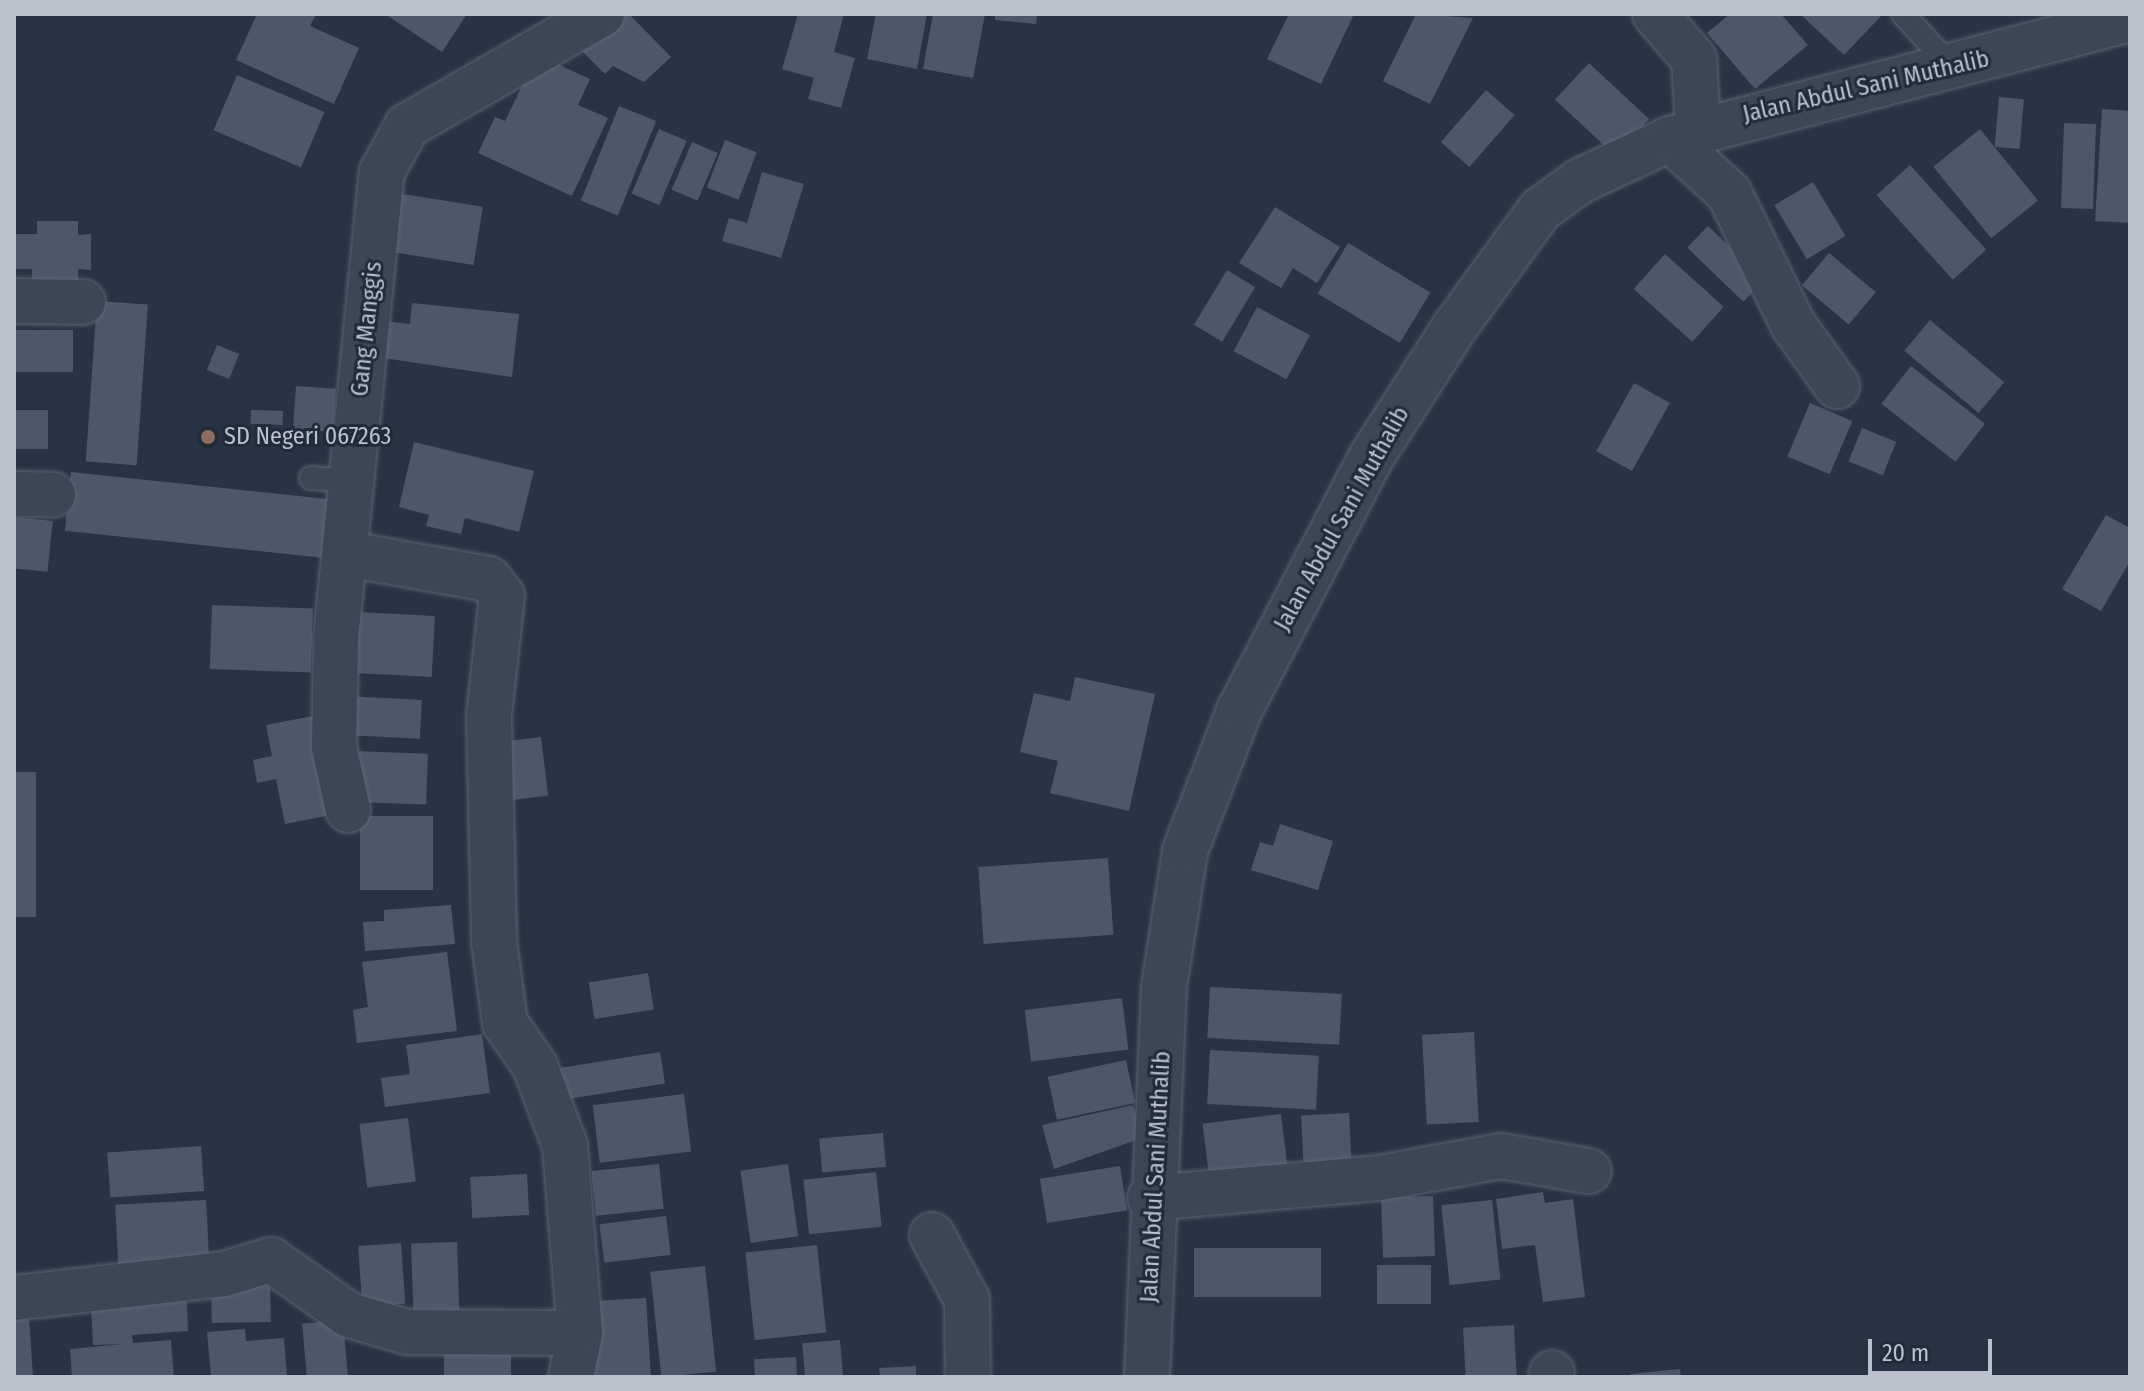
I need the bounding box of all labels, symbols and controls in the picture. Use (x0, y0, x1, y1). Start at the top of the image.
street label: Jalan Abdul Sani Muthalib (1740, 45, 1992, 129)
street label: Gang Manggis (346, 260, 388, 398)
street label: Jalan Abdul Sani Muthalib (1268, 402, 1416, 636)
place label: SD Negeri 067263 (224, 423, 391, 451)
marker: SD Negeri 067263 (199, 428, 217, 446)
street label: Jalan Abdul Sani Muthalib (1135, 1050, 1177, 1304)
scale bar (1872, 1323, 1996, 1373)
text: 20 m (1882, 1339, 1929, 1367)

